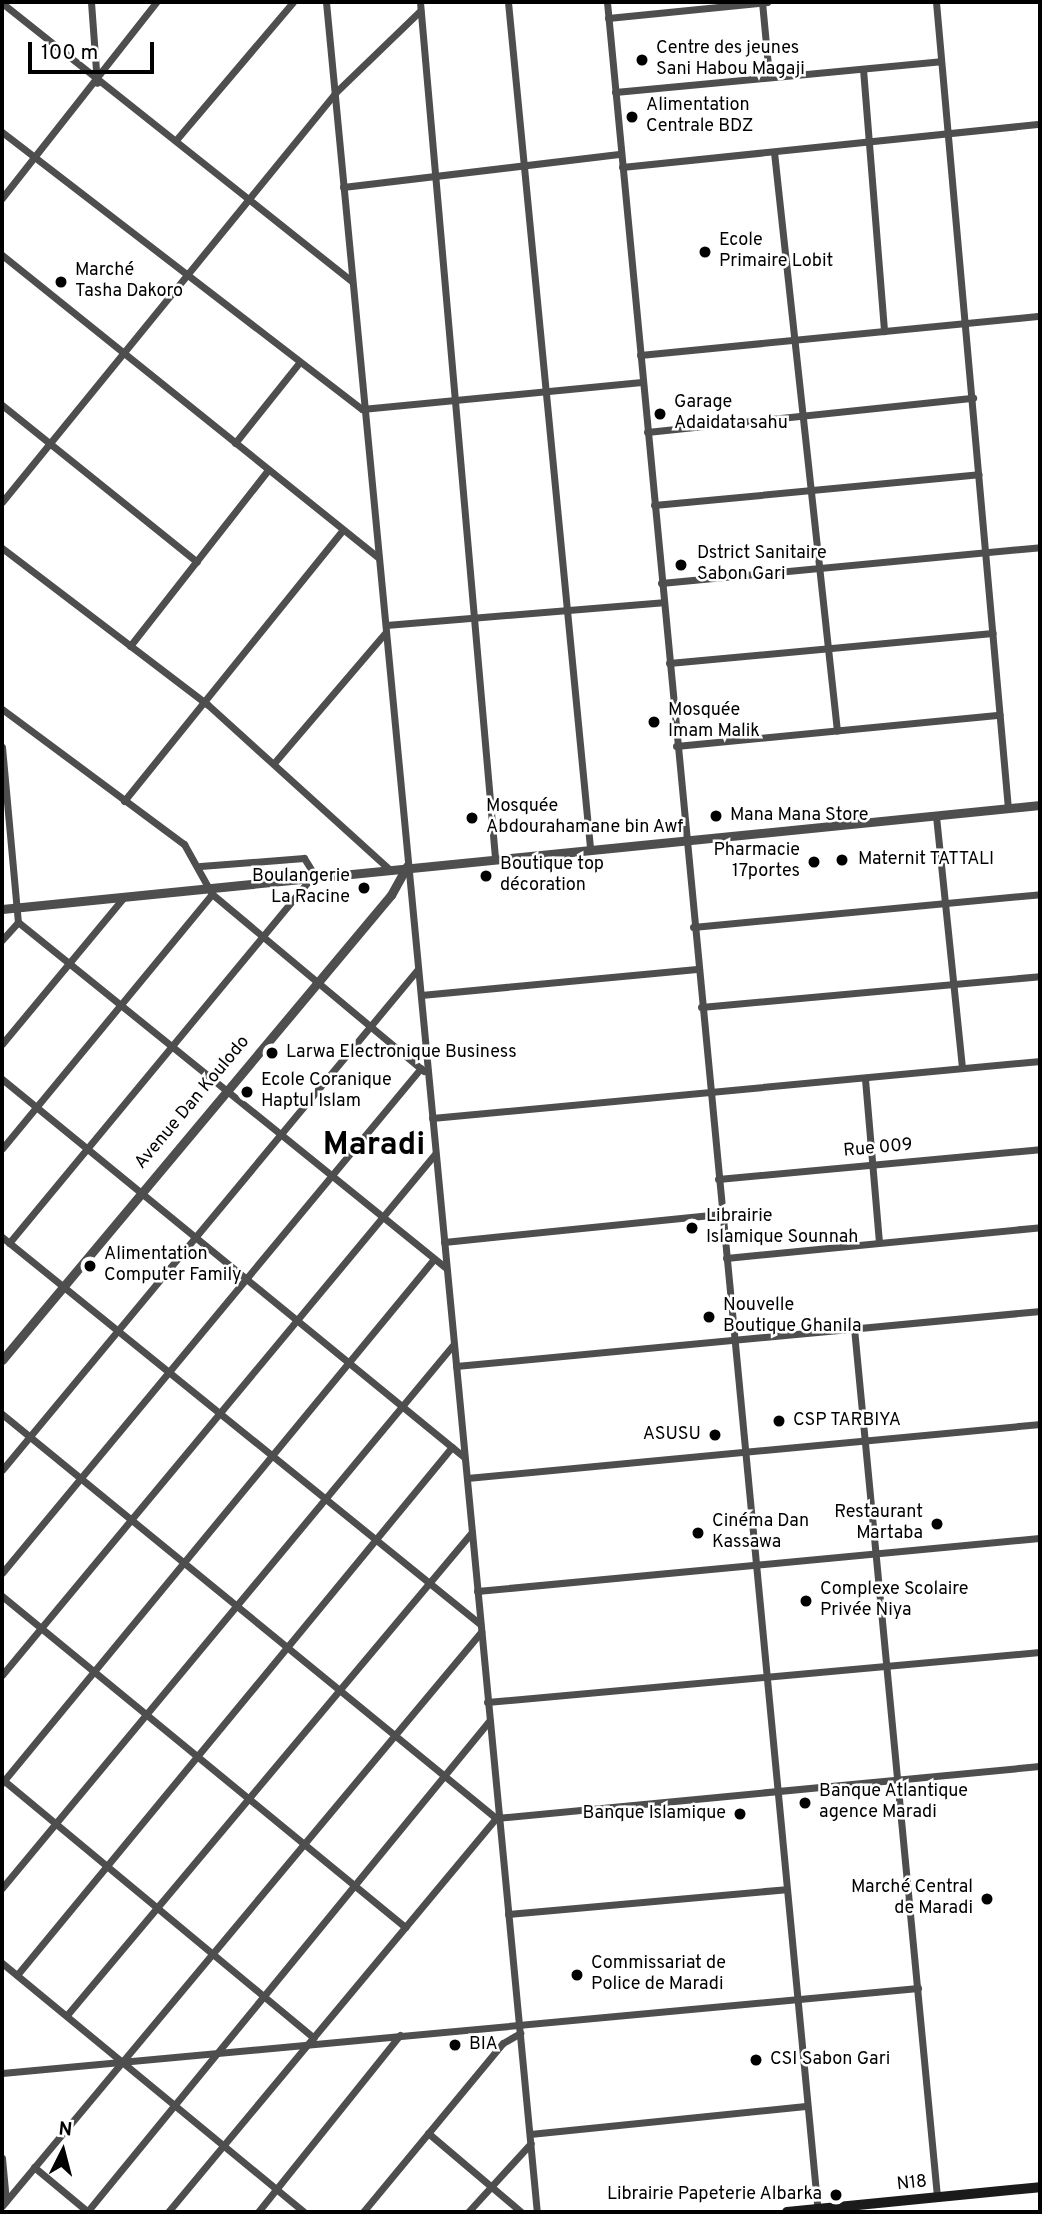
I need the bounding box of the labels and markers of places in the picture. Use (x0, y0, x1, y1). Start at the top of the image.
place label: Centre des jeunes Sani Habou Magaji (656, 39, 805, 82)
marker: Centre des jeunes Sani Habou Magaji (634, 52, 650, 68)
place label: Alimentation Centrale BDZ (646, 96, 754, 138)
marker: Alimentation Centrale BDZ (624, 109, 640, 125)
place label: Ecole Primaire Lobit (719, 231, 833, 274)
marker: Ecole Primaire Lobit (697, 244, 713, 260)
place label: Marché Tasha Dakoro (75, 261, 183, 304)
marker: Marché Tasha Dakoro (53, 274, 69, 290)
place label: Garage Adaidata sahu (674, 393, 788, 436)
marker: Garage Adaidata sahu (652, 406, 668, 422)
place label: Dstrict Sanitaire Sabon Gari (697, 544, 827, 586)
marker: Dstrict Sanitaire Sabon Gari (671, 555, 691, 575)
place label: Mosquée Imam Malik (668, 701, 760, 744)
marker: Mosquée Imam Malik (646, 714, 662, 730)
place label: Mosquée Abdourahamane bin Awf (486, 797, 684, 840)
place label: Mana Mana Store (730, 805, 869, 827)
marker: Mana Mana Store (708, 808, 724, 824)
marker: Mosquée Abdourahamane bin Awf (464, 810, 480, 826)
place label: Pharmacie 17portes (713, 841, 800, 884)
place label: Maternit TATTALI (858, 849, 995, 871)
marker: Maternit TATTALI (832, 850, 852, 870)
marker: Pharmacie 17portes (806, 854, 822, 870)
place label: Boutique top décoration (500, 855, 604, 898)
place label: Boulangerie La Racine (252, 867, 350, 910)
marker: Boutique top décoration (478, 868, 494, 884)
marker: Boulangerie La Racine (356, 880, 372, 896)
place label: Larwa Electronique Business (286, 1042, 517, 1064)
marker: Larwa Electronique Business (264, 1045, 280, 1061)
place label: Ecole Coranique Haptul Islam (261, 1071, 392, 1114)
marker: Ecole Coranique Haptul Islam (239, 1084, 255, 1100)
place label: Librairie Islamique Sounnah (706, 1207, 858, 1250)
marker: Librairie Islamique Sounnah (684, 1220, 700, 1236)
place label: Alimentation Computer Family (104, 1245, 242, 1288)
marker: Alimentation Computer Family (82, 1258, 98, 1274)
place label: Nouvelle Boutique Ghanila (723, 1296, 861, 1338)
marker: Nouvelle Boutique Ghanila (701, 1309, 717, 1325)
place label: CSP TARBIYA (793, 1410, 902, 1432)
marker: CSP TARBIYA (771, 1413, 787, 1429)
place label: ASUSU (643, 1424, 701, 1446)
marker: ASUSU (707, 1427, 723, 1443)
place label: Restaurant Martaba (834, 1503, 923, 1546)
place label: Cinéma Dan Kassawa (712, 1512, 809, 1554)
marker: Restaurant Martaba (929, 1516, 945, 1532)
marker: Cinéma Dan Kassawa (690, 1525, 706, 1541)
place label: Complexe Scolaire Privée Niya (820, 1580, 969, 1622)
marker: Complexe Scolaire Privée Niya (798, 1593, 814, 1609)
place label: Banque Atlantique agence Maradi (819, 1782, 969, 1825)
marker: Banque Atlantique agence Maradi (797, 1795, 813, 1811)
place label: Banque Islamique (583, 1803, 726, 1825)
marker: Banque Islamique (732, 1806, 748, 1822)
place label: Marché Central de Maradi (851, 1878, 973, 1920)
marker: Marché Central de Maradi (979, 1891, 995, 1907)
place label: Commissariat de Police de Maradi (591, 1954, 726, 1996)
marker: Commissariat de Police de Maradi (569, 1967, 585, 1983)
place label: BIA (469, 2034, 498, 2056)
marker: BIA (447, 2037, 463, 2053)
place label: CSI Sabon Gari (770, 2049, 890, 2071)
marker: CSI Sabon Gari (748, 2052, 764, 2068)
place label: Librairie Papeterie Albarka (606, 2184, 822, 2206)
marker: Librairie Papeterie Albarka (828, 2187, 844, 2203)

